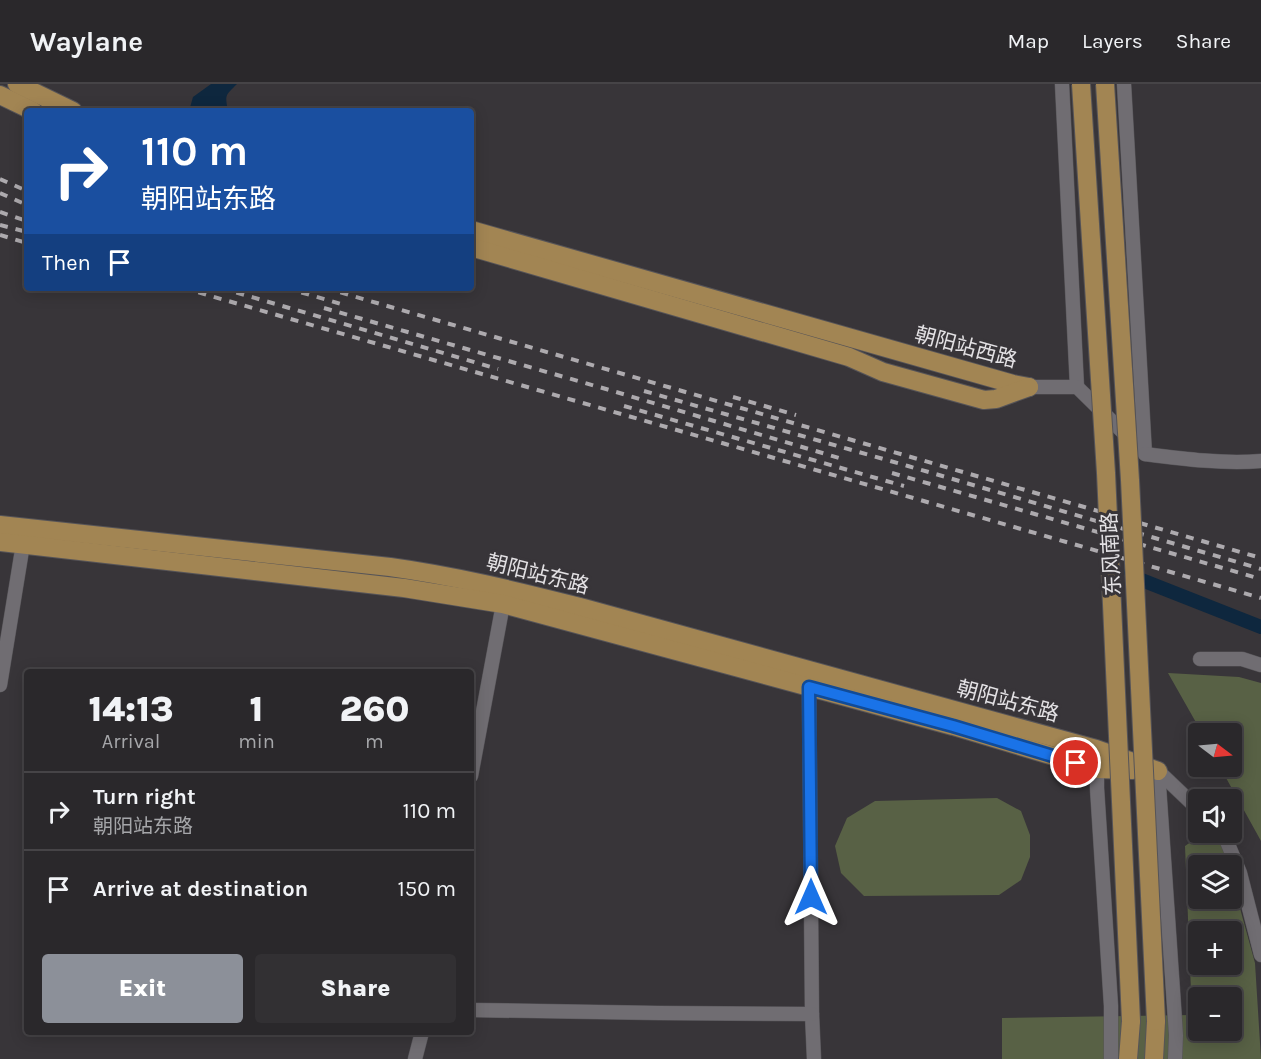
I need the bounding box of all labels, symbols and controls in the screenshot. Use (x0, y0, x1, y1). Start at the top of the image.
text: Waylane (30, 25, 143, 58)
text: Map (1007, 29, 1049, 53)
text: Layers (1082, 29, 1143, 53)
text: Share (1176, 29, 1231, 53)
text: 110 m (141, 126, 248, 176)
icon: right (42, 132, 120, 210)
text: 朝阳站东路 (141, 183, 276, 215)
icon: arrive (103, 246, 136, 279)
text: Then (42, 250, 91, 276)
street label: 朝阳站西路 (912, 322, 1020, 372)
street label: 东风南路 (1097, 511, 1125, 597)
street label: 朝阳站东路 (484, 550, 592, 598)
street label: 朝阳站东路 (954, 676, 1062, 726)
text: 14:13 (88, 688, 174, 730)
text: 1 (250, 688, 263, 730)
text: 260 (339, 688, 410, 730)
north arrow (1188, 723, 1242, 777)
map controls (1188, 723, 1242, 1041)
text: Arrival (102, 730, 160, 753)
text: min (238, 730, 275, 753)
text: m (365, 730, 384, 753)
pin (1050, 737, 1101, 788)
icon: arrive (1059, 746, 1092, 779)
text: Turn right (93, 784, 196, 810)
button: sound (1188, 789, 1242, 843)
icon: right (42, 795, 75, 828)
text: 110 m (403, 798, 456, 824)
text: 朝阳站东路 (93, 815, 193, 838)
button: layers (1188, 855, 1242, 909)
position arrow (779, 865, 843, 929)
icon: arrive (42, 873, 75, 906)
text: Arrive at destination (93, 876, 308, 902)
text: 150 m (397, 876, 456, 902)
button: + (1188, 921, 1242, 975)
button: Exit (42, 954, 243, 1023)
button: Share (255, 954, 456, 1023)
button: − (1188, 987, 1242, 1041)

